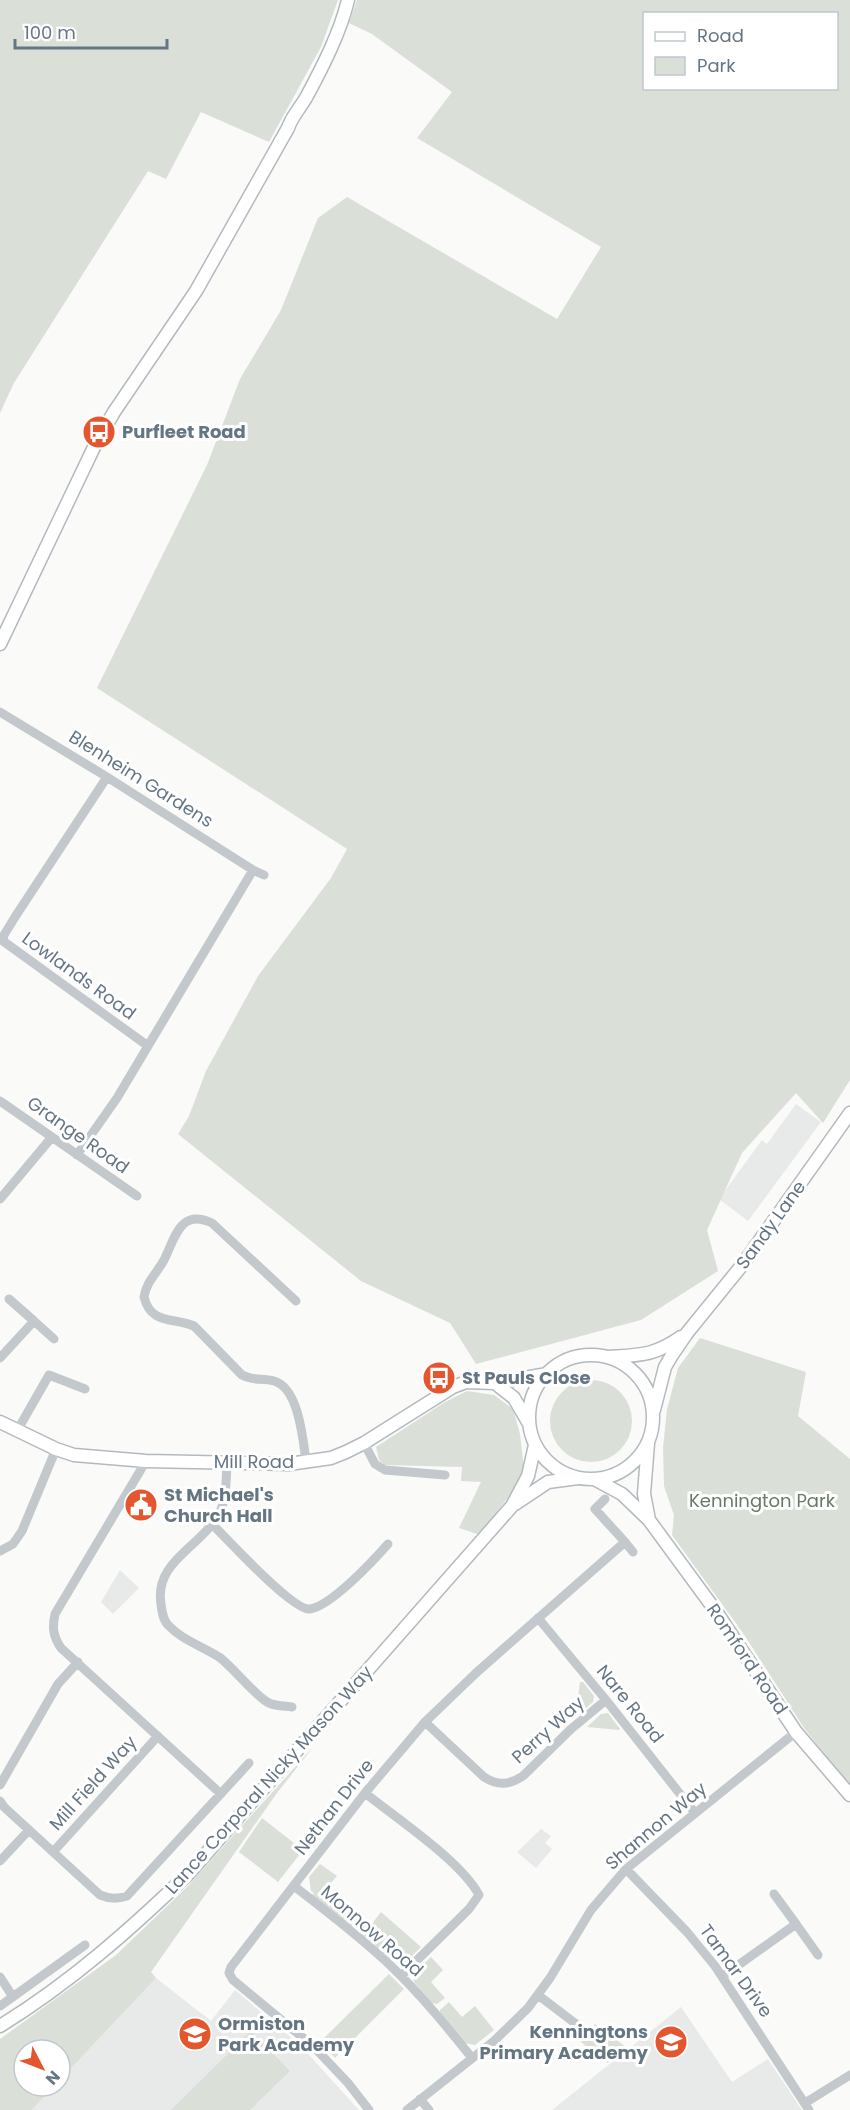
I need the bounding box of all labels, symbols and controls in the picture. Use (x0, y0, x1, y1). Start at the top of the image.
scale bar (15, 12, 166, 50)
legend (643, 12, 838, 90)
text: 100 m (24, 20, 76, 45)
text: Road (697, 23, 744, 48)
text: Park (697, 53, 736, 78)
bus stop icon: Purfleet Road (81, 414, 117, 450)
place label: Purfleet Road (122, 419, 246, 444)
street label: Blenheim Gardens (64, 724, 218, 833)
street label: Lowlands Road (17, 926, 141, 1025)
street label: Grange Road (22, 1090, 134, 1179)
street label: Sandy Lane (730, 1175, 811, 1274)
bus stop icon: St Pauls Close (421, 1360, 457, 1396)
place label: St Pauls Close (462, 1365, 591, 1390)
street label: Mill Road (214, 1449, 294, 1474)
place label: St Michael's Church Hall (164, 1482, 274, 1528)
public building icon: St Michael's Church Hall (123, 1487, 159, 1523)
park label: Kennington Park (689, 1488, 836, 1513)
street label: Romford Road (701, 1598, 794, 1719)
street label: Nare Road (591, 1659, 670, 1748)
street label: Lance Corporal Nicky Mason Way (159, 1660, 378, 1899)
street label: Perry Way (506, 1690, 589, 1769)
street label: Mill Field Way (43, 1730, 142, 1835)
street label: Nethan Drive (288, 1753, 379, 1860)
street label: Shannon Way (600, 1776, 712, 1875)
street label: Monnow Road (316, 1879, 429, 1982)
street label: Tamar Drive (694, 1919, 779, 2022)
place label: Ormiston Park Academy (218, 2011, 355, 2057)
school or university icon: Ormiston Park Academy (177, 2016, 213, 2052)
place label: Kenningtons Primary Academy (479, 2019, 649, 2065)
school or university icon: Kenningtons Primary Academy (653, 2024, 689, 2060)
north arrow (12, 2038, 72, 2098)
text: N (40, 2066, 65, 2090)

